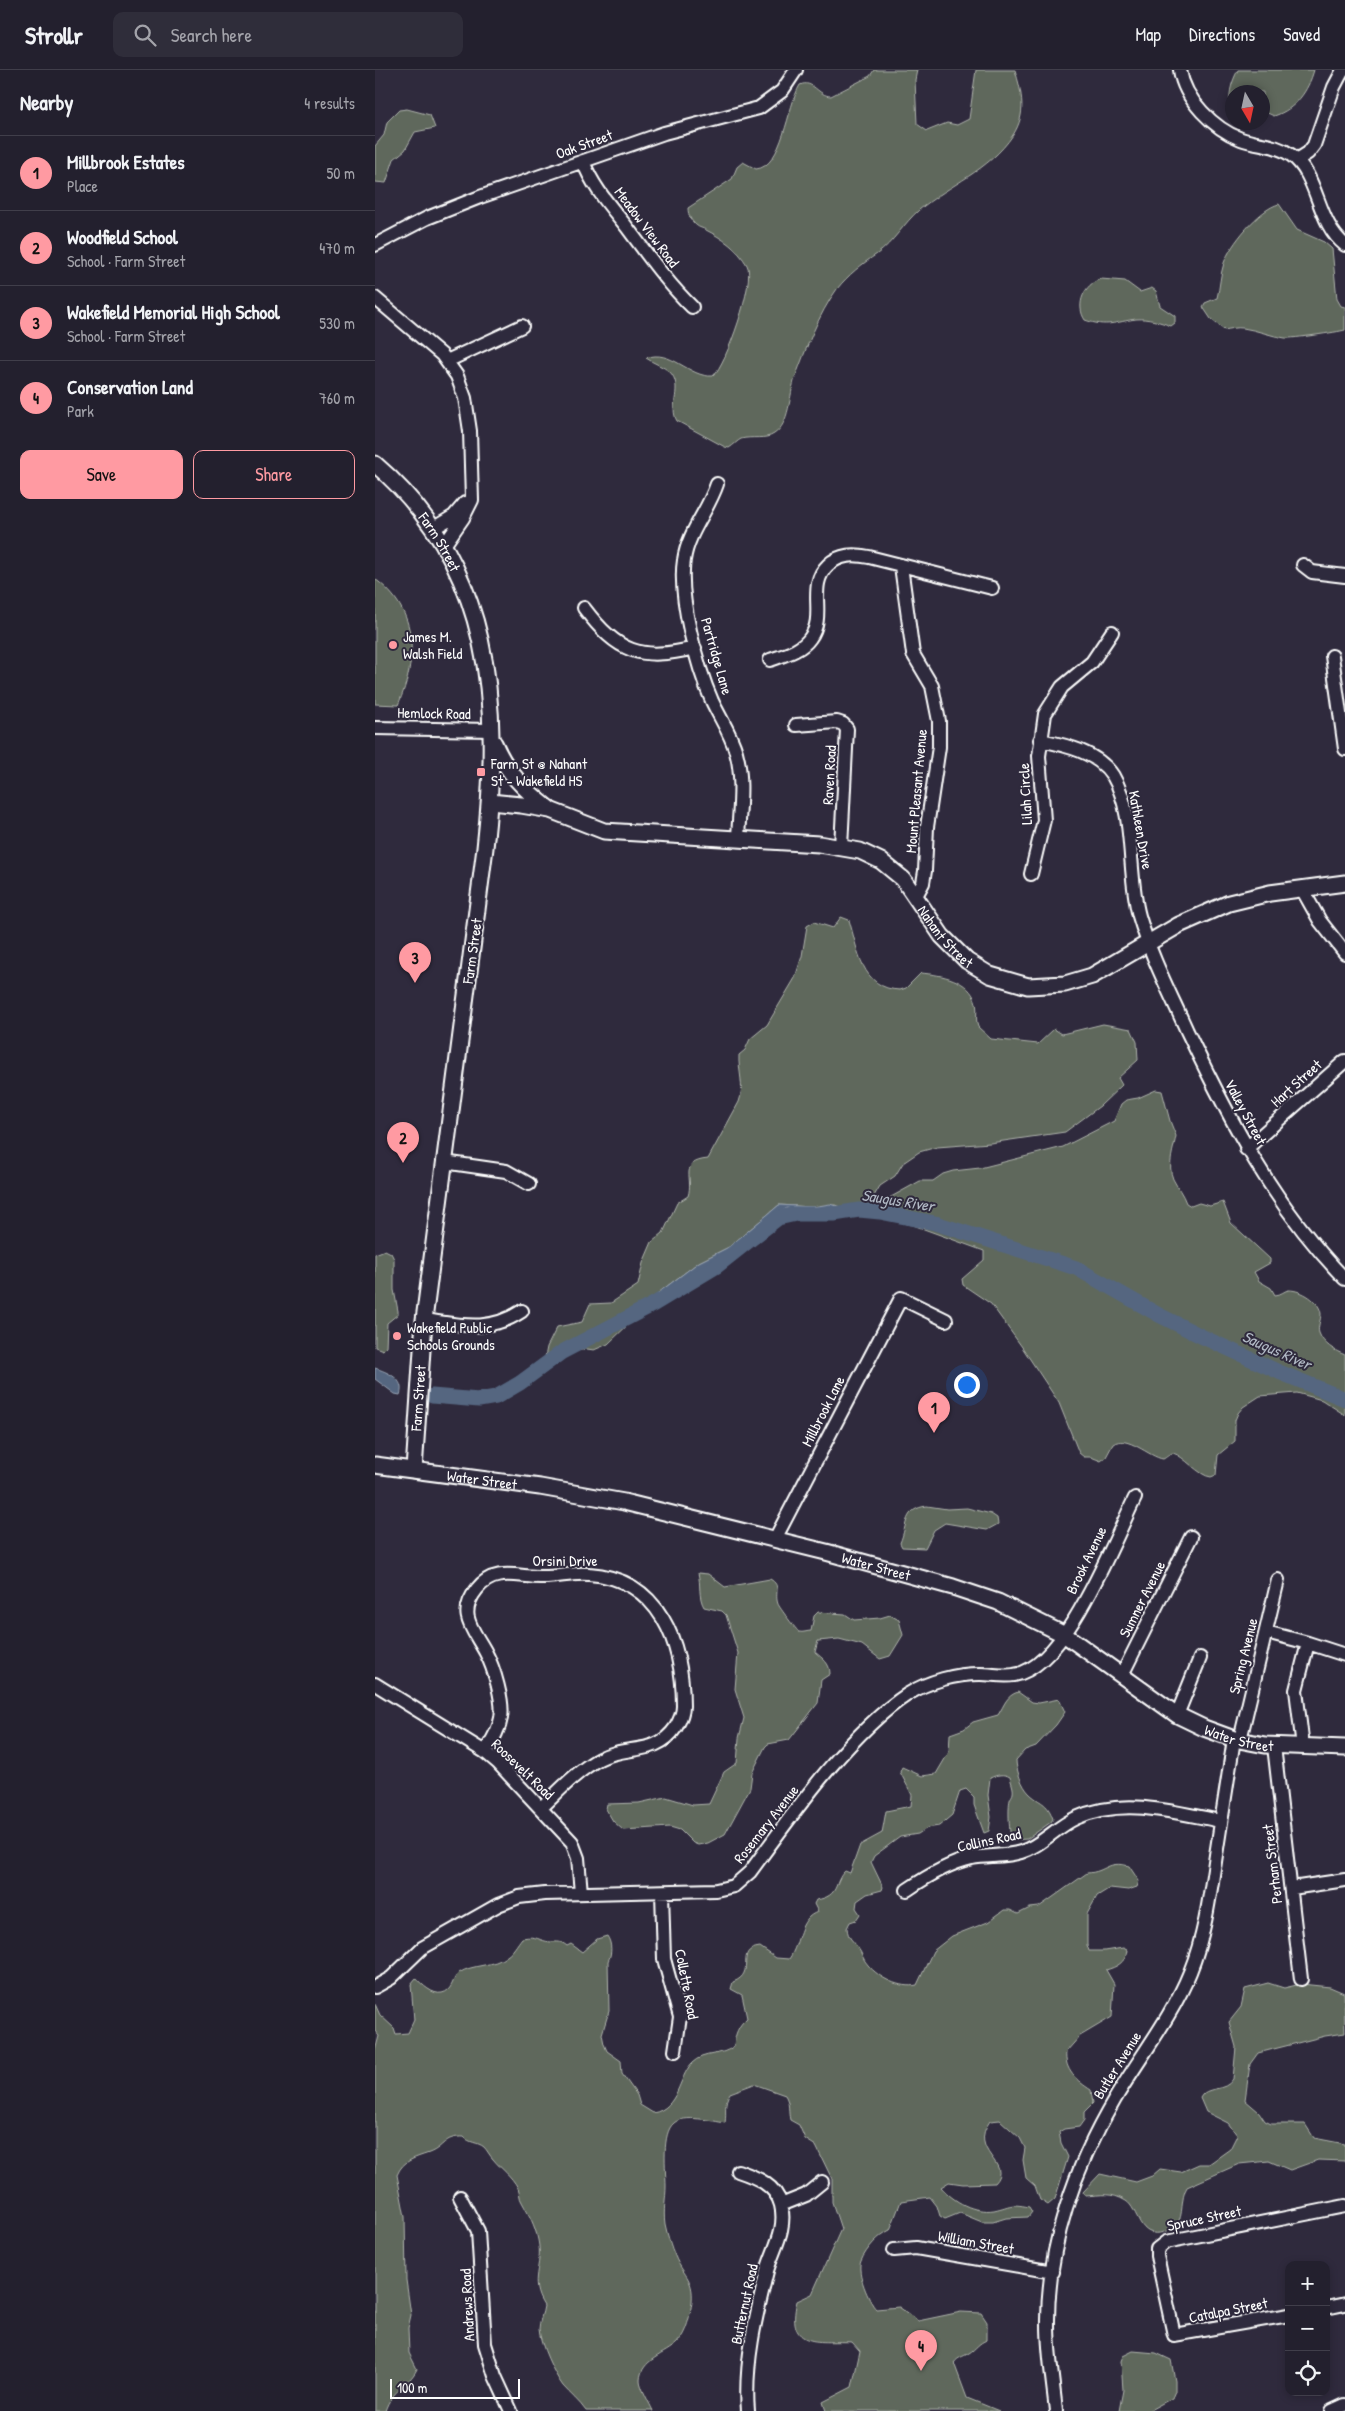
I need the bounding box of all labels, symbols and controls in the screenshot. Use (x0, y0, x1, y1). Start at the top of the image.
search box (113, 12, 463, 57)
text: Strollr (25, 19, 83, 51)
icon: search (131, 21, 159, 49)
text: Search here (171, 22, 252, 48)
text: Map (1136, 22, 1161, 47)
text: Directions (1189, 22, 1255, 47)
text: Saved (1283, 22, 1320, 47)
north arrow (1225, 85, 1270, 130)
text: Nearby (20, 88, 73, 117)
text: 4 results (304, 92, 355, 114)
street label: Oak Street (553, 124, 616, 164)
text: Millbrook Estates (67, 149, 185, 175)
text: 1 (33, 162, 39, 184)
text: 50 m (327, 162, 355, 184)
text: Place (67, 175, 98, 197)
street label: Meadow View Road (610, 182, 684, 272)
text: Woodfield School (67, 224, 178, 250)
text: 2 (32, 237, 40, 259)
text: 470 m (319, 237, 355, 259)
text: School · Farm Street (67, 250, 185, 272)
text: Wakefield Memorial High School (67, 299, 280, 325)
text: 3 (32, 312, 40, 334)
text: 530 m (319, 312, 355, 334)
text: School · Farm Street (67, 325, 185, 347)
text: Conservation Land (67, 374, 193, 400)
text: 4 (33, 387, 39, 409)
text: 760 m (319, 387, 355, 409)
text: Park (67, 400, 94, 422)
button: Save (20, 450, 183, 499)
button: Share (193, 450, 355, 499)
street label: Farm Street (414, 507, 467, 575)
street label: Partridge Lane (696, 615, 738, 697)
place label: James M. Walsh Field (403, 626, 463, 664)
marker: James M. Walsh Field (387, 639, 399, 651)
street label: Hemlock Road (397, 702, 471, 724)
street label: Mount Pleasant Avenue (900, 728, 932, 854)
street label: Raven Road (817, 745, 841, 805)
place label: Farm St @ Nahant St - Wakefield HS (490, 753, 588, 791)
street label: Lilah Circle (1013, 763, 1037, 825)
marker: Farm St @ Nahant St - Wakefield HS (475, 766, 487, 778)
street label: Kathleen Drive (1124, 789, 1158, 871)
street label: Nahant Street (913, 901, 978, 973)
street label: Farm Street (457, 916, 487, 986)
pin: 3 (399, 942, 431, 983)
street label: Hart Street (1266, 1054, 1327, 1112)
street label: Valley Street (1220, 1076, 1272, 1149)
pin: 2 (387, 1122, 419, 1163)
water label: Saugus River (860, 1183, 938, 1217)
place label: Wakefield Public Schools Grounds (407, 1317, 495, 1355)
water label: Saugus River (1239, 1325, 1317, 1376)
marker: Wakefield Public Schools Grounds (391, 1330, 403, 1342)
street label: Farm Street (405, 1364, 431, 1433)
street label: Millbrook Lane (796, 1372, 850, 1450)
your location (954, 1372, 980, 1398)
pin: 1 (918, 1392, 950, 1433)
street label: Water Street (446, 1464, 519, 1494)
street label: Brook Avenue (1061, 1522, 1111, 1597)
street label: Water Street (839, 1546, 914, 1586)
street label: Orsini Drive (532, 1550, 598, 1571)
street label: Sumner Avenue (1114, 1557, 1170, 1641)
street label: Spring Avenue (1223, 1616, 1263, 1696)
street label: Water Street (1202, 1719, 1275, 1756)
street label: Roosevelt Road (487, 1734, 559, 1804)
street label: Rosemary Avenue (729, 1780, 803, 1868)
street label: Perham Street (1257, 1822, 1287, 1905)
street label: Collins Road (955, 1823, 1023, 1857)
street label: Collette Road (670, 1947, 704, 2021)
street label: Butler Avenue (1088, 2027, 1146, 2103)
street label: Spruce Street (1165, 2200, 1244, 2236)
street label: William Street (936, 2225, 1016, 2259)
map controls (1285, 2261, 1330, 2396)
button: + (1285, 2261, 1330, 2306)
street label: Butternut Road (725, 2262, 763, 2346)
street label: Andrews Road (455, 2268, 479, 2342)
street label: Catalpa Street (1187, 2292, 1270, 2328)
button: − (1285, 2306, 1330, 2351)
pin: 4 (905, 2330, 937, 2371)
button: locate (1285, 2351, 1330, 2396)
scale bar (390, 2376, 520, 2399)
text: 100 m (397, 2378, 427, 2397)

